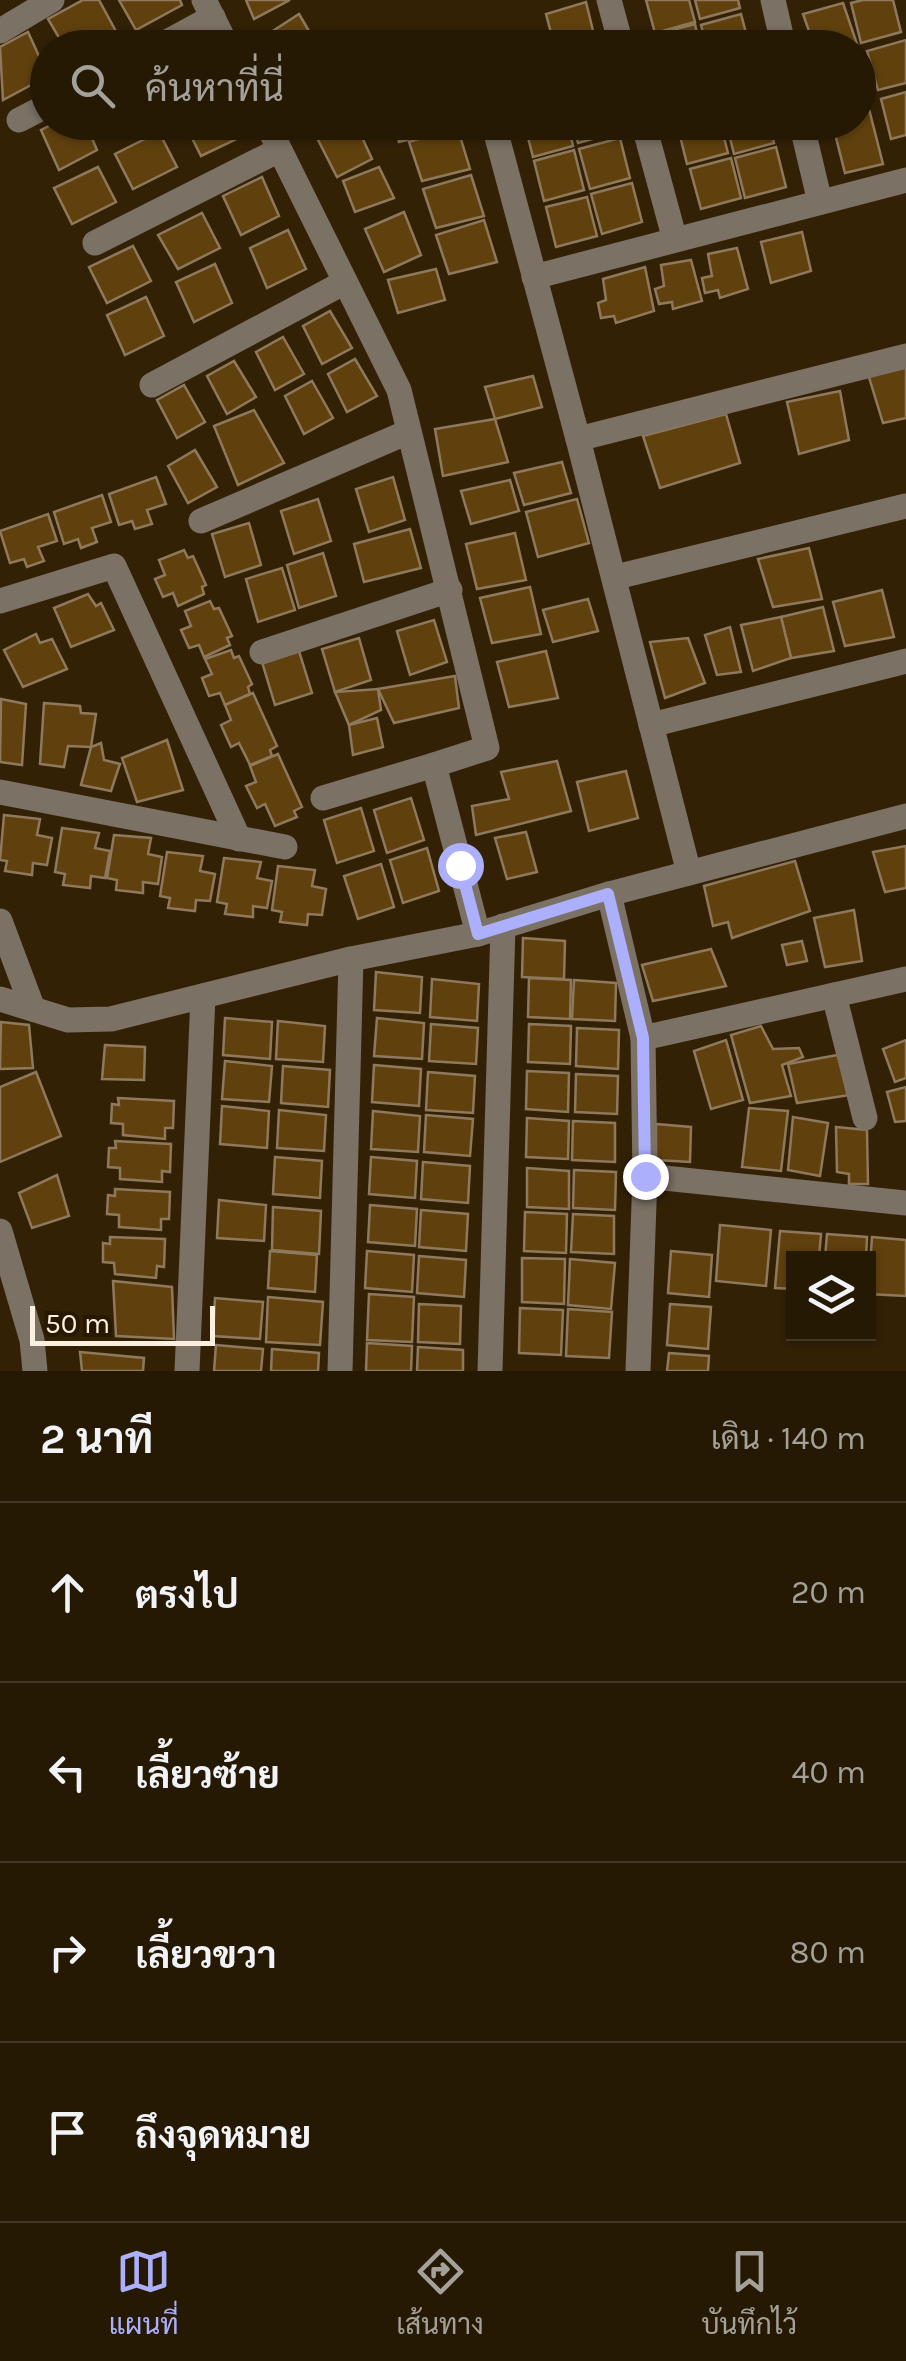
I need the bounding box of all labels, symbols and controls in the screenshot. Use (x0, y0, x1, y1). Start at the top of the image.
search box (30, 30, 876, 140)
icon: search (65, 58, 120, 113)
text: ค้นหาที่นี่ (145, 66, 284, 111)
route start (438, 843, 484, 889)
route end (623, 1154, 669, 1200)
map controls (786, 1251, 876, 1341)
button: layers (786, 1251, 876, 1341)
scale bar (30, 1301, 215, 1346)
text: 50 m (45, 1307, 110, 1340)
text: 2 นาที (40, 1414, 153, 1464)
text: เดิน · 140 m (711, 1420, 866, 1457)
icon: ahead (40, 1565, 95, 1620)
text: ตรงไป (135, 1573, 239, 1618)
text: 20 m (791, 1574, 866, 1611)
icon: left (40, 1745, 95, 1800)
text: เลี้ยวซ้าย (135, 1753, 280, 1798)
text: 40 m (792, 1754, 866, 1791)
icon: right (40, 1925, 95, 1980)
text: เลี้ยวขวา (135, 1933, 277, 1978)
text: 80 m (790, 1934, 866, 1971)
icon: arrive (40, 2105, 95, 2160)
text: ถึงจุดหมาย (135, 2113, 311, 2158)
tab: แผนที่ (109, 2244, 179, 2341)
tab: เส้นทาง (396, 2244, 484, 2341)
tab: บันทึกไว้ (701, 2244, 797, 2341)

